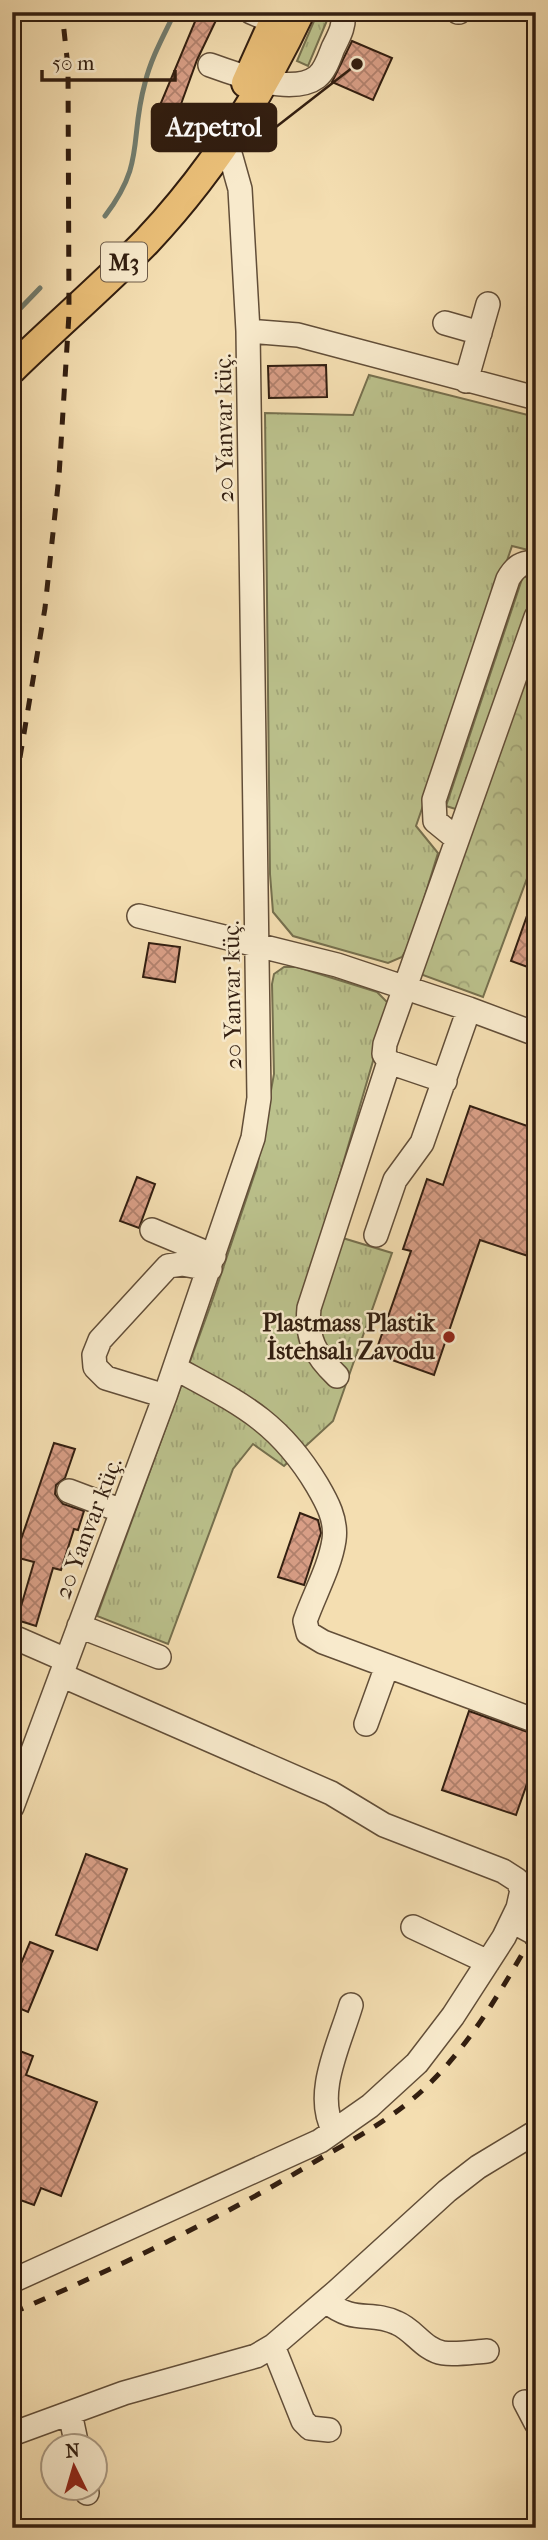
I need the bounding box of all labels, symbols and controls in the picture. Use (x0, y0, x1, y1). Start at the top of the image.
scale bar (42, 38, 175, 82)
text: 50 m (52, 51, 95, 75)
callout: Azpetrol (152, 104, 276, 151)
text: Azpetrol (164, 112, 263, 143)
road number: M3 (101, 243, 147, 282)
street label: 20 Yanvar küç. (209, 353, 240, 503)
street label: 20 Yanvar küç. (217, 920, 248, 1070)
place label: Plastmass Plastik İstehsalı Zavodu (262, 1309, 436, 1365)
marker: Plastmass Plastik İstehsalı Zavodu (441, 1329, 457, 1345)
street label: 20 Yanvar küç. (48, 1453, 129, 1603)
north arrow (38, 2432, 108, 2502)
text: N (64, 2439, 81, 2463)

